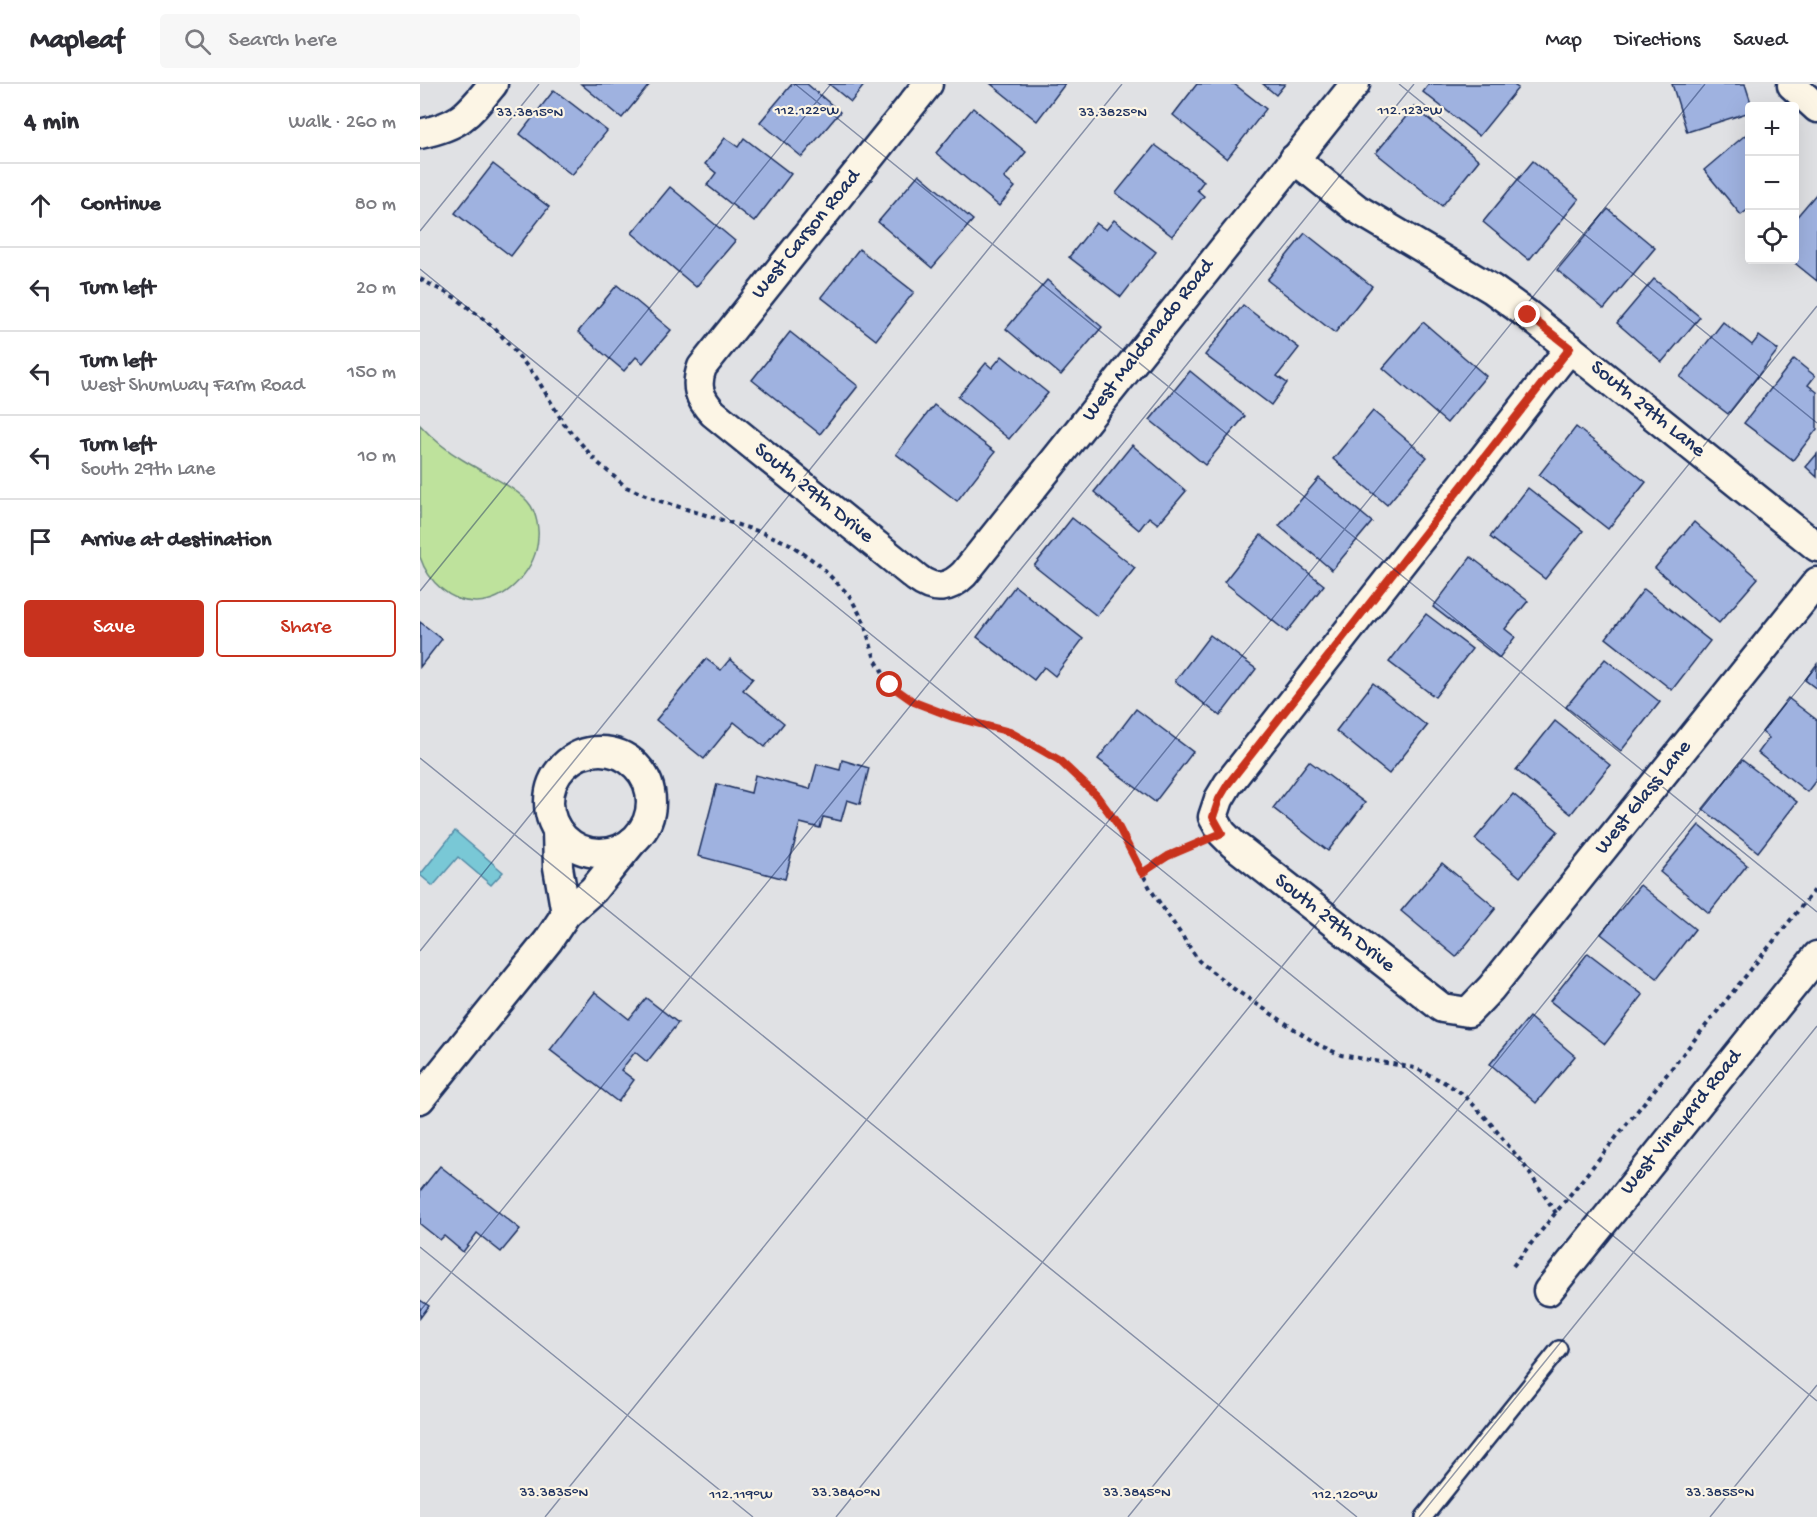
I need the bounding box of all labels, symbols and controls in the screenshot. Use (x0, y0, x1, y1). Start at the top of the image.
search box (160, 14, 580, 68)
text: Mapleaf (30, 25, 124, 58)
icon: search (181, 25, 214, 58)
text: Search here (229, 28, 337, 54)
text: Map (1545, 29, 1582, 54)
text: Directions (1615, 29, 1700, 54)
text: Saved (1733, 29, 1787, 54)
text: 112.122°W (774, 102, 839, 120)
text: 112.123°W (1377, 102, 1443, 120)
map controls (1745, 102, 1799, 264)
button: + (1745, 102, 1799, 156)
text: 33.3815°N (496, 104, 564, 122)
text: 33.3825°N (1078, 104, 1147, 122)
text: 4 min (24, 108, 79, 139)
text: Walk · 260 m (289, 112, 396, 135)
button: − (1745, 156, 1799, 210)
street label: West Carson Road (747, 164, 868, 305)
icon: ahead (24, 189, 57, 222)
text: Continue (81, 192, 161, 218)
text: 80 m (355, 194, 396, 217)
button: locate (1745, 210, 1799, 264)
street label: West Maldonado Road (1078, 253, 1221, 427)
icon: left (24, 273, 57, 306)
text: Turn left (81, 276, 155, 302)
text: 20 m (356, 278, 396, 301)
route end (1514, 301, 1540, 327)
text: Turn left (81, 349, 155, 375)
street label: South 29th Lane (1584, 356, 1711, 465)
icon: left (24, 357, 57, 390)
text: 150 m (347, 362, 396, 385)
text: West Shumway Farm Road (81, 375, 304, 398)
text: Turn left (81, 433, 155, 459)
street label: South 29th Drive (748, 438, 879, 551)
icon: left (24, 441, 57, 474)
text: 10 m (358, 446, 396, 469)
text: South 29th Lane (81, 459, 215, 482)
icon: arrive (24, 525, 57, 558)
text: Arrive at destination (81, 528, 271, 554)
button: Save (24, 600, 204, 657)
button: Share (216, 600, 396, 657)
route start (876, 671, 902, 697)
street label: West Glass Lane (1590, 735, 1699, 860)
street label: South 29th Drive (1268, 869, 1400, 980)
street label: West Vineyard Road (1616, 1044, 1749, 1201)
text: 33.3835°N (519, 1484, 588, 1502)
text: 33.3840°N (811, 1484, 880, 1502)
text: 33.3845°N (1102, 1484, 1171, 1502)
text: 33.3855°N (1685, 1484, 1755, 1502)
text: 112.119°W (708, 1486, 773, 1504)
text: 112.120°W (1311, 1486, 1378, 1504)

